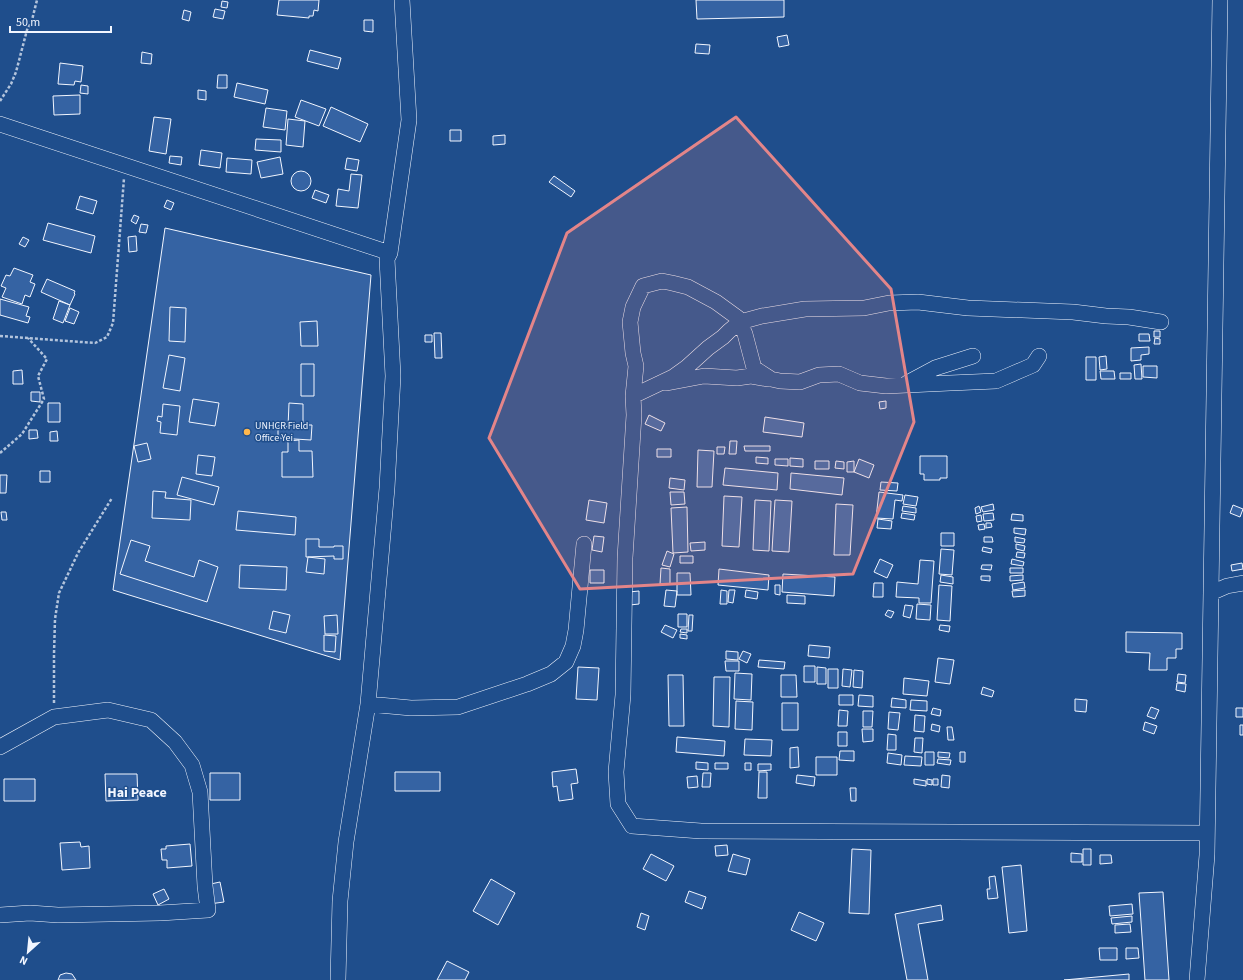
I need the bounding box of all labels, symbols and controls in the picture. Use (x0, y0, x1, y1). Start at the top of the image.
scale bar (10, 8, 111, 34)
text: 50 m (16, 14, 40, 31)
place label: UNHCR Field Office Yei (255, 419, 308, 445)
marker: UNHCR Field Office Yei (242, 427, 252, 437)
district label: Hai Peace (107, 783, 167, 803)
north arrow (8, 932, 48, 972)
text: N (17, 952, 30, 969)

